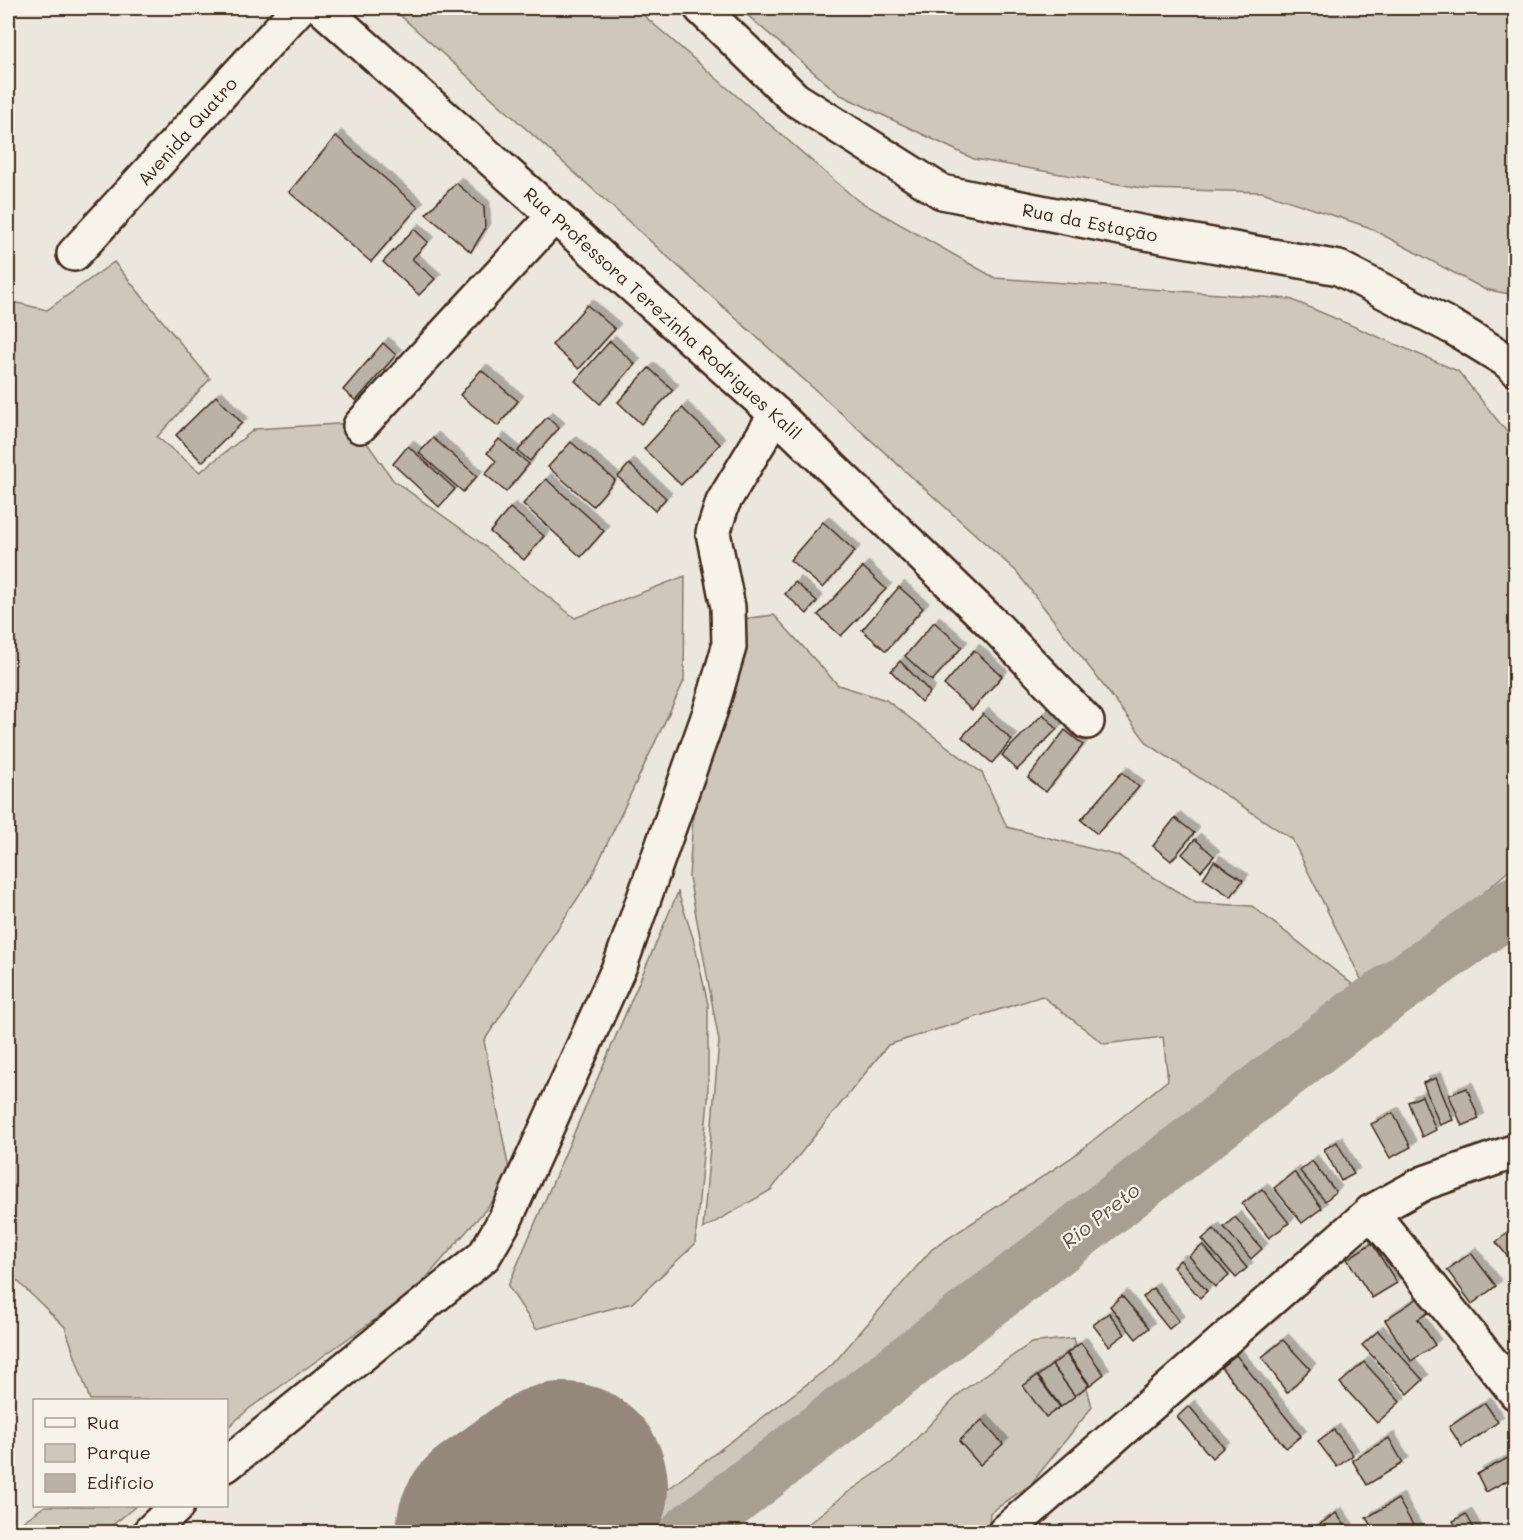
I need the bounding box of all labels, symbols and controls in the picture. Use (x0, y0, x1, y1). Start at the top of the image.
street label: Avenida Quatro (132, 71, 242, 190)
street label: Rua Professora Terezinha Rodrigues Kalil (519, 182, 807, 444)
street label: Rua da Estação (1020, 197, 1160, 247)
water label: Rio Preto (1056, 1176, 1145, 1254)
legend (33, 1399, 228, 1507)
text: Rua (87, 1410, 120, 1434)
text: Parque (87, 1440, 151, 1464)
text: Edifício (87, 1470, 154, 1494)

